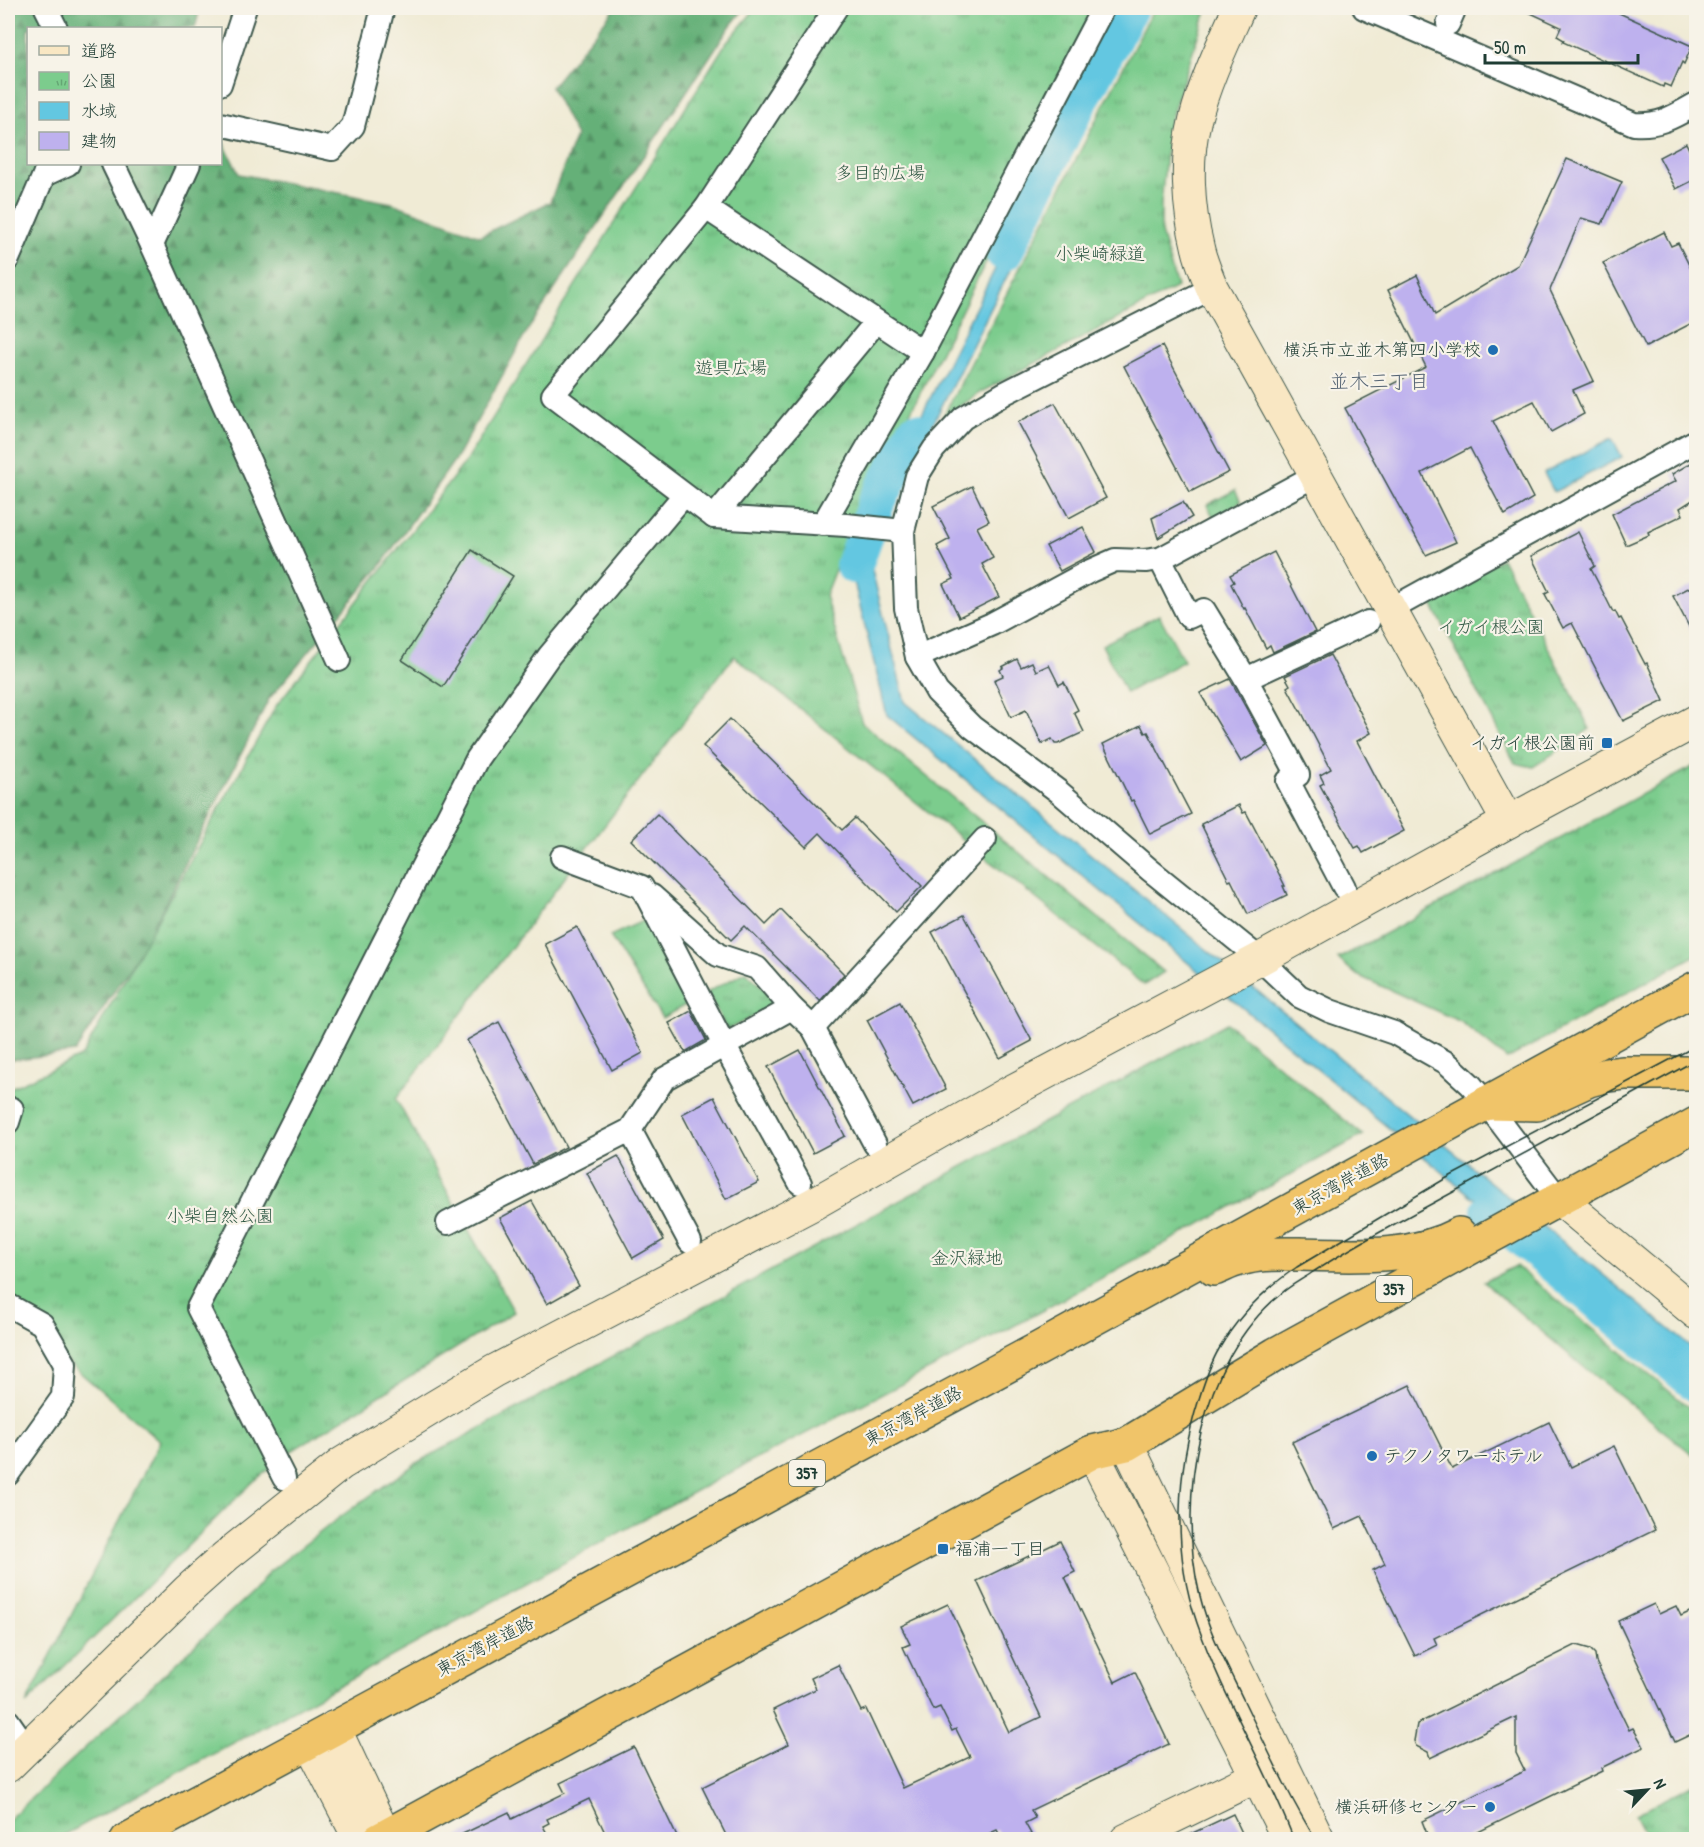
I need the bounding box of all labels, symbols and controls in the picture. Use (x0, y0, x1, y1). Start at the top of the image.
legend (27, 27, 222, 165)
scale bar (1485, 27, 1638, 65)
text: 50 m (1494, 35, 1526, 60)
text: 道路 (81, 38, 117, 63)
text: 公園 (81, 68, 117, 93)
text: 水域 (81, 98, 117, 123)
text: 建物 (81, 128, 117, 153)
park label: 多目的広場 (835, 160, 925, 185)
park label: 小柴崎緑道 (1055, 241, 1145, 266)
place label: 横浜市立並木第四小学校 (1283, 337, 1481, 362)
marker: 横浜市立並木第四小学校 (1486, 343, 1500, 357)
park label: 遊具広場 (695, 355, 767, 380)
district label: 並木三丁目 (1329, 367, 1429, 394)
park label: イガイ根公園 (1437, 614, 1545, 639)
place label: イガイ根公園前 (1470, 730, 1595, 755)
marker: イガイ根公園前 (1600, 736, 1614, 750)
street label: 東京湾岸道路 (1286, 1146, 1393, 1221)
park label: 小柴自然公園 (166, 1203, 274, 1228)
park label: 金沢緑地 (931, 1245, 1003, 1270)
road number: 357 (1376, 1276, 1412, 1302)
street label: 東京湾岸道路 (859, 1379, 966, 1452)
place label: テクノタワーホテル (1384, 1443, 1543, 1468)
marker: テクノタワーホテル (1365, 1449, 1379, 1463)
road number: 357 (789, 1460, 825, 1486)
place label: 福浦一丁目 (955, 1536, 1045, 1561)
marker: 福浦一丁目 (936, 1542, 950, 1556)
street label: 東京湾岸道路 (431, 1609, 538, 1682)
north arrow (1617, 1760, 1677, 1820)
text: N (1649, 1775, 1672, 1793)
place label: 横浜研修センター (1335, 1794, 1478, 1819)
marker: 横浜研修センター (1483, 1800, 1497, 1814)

